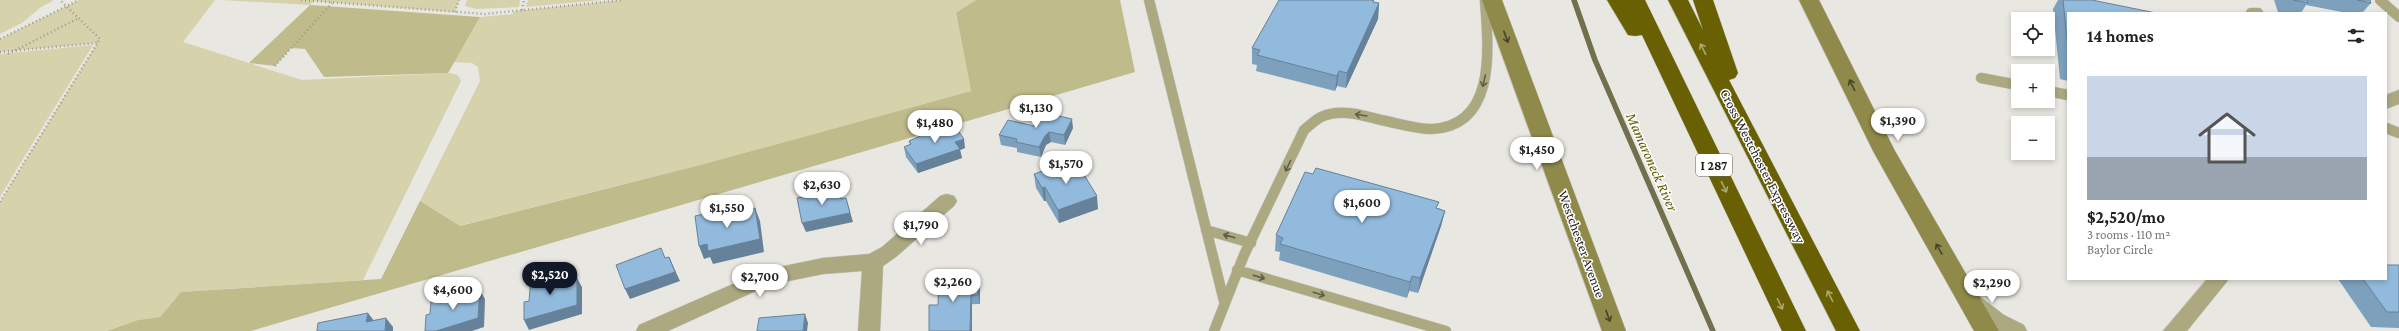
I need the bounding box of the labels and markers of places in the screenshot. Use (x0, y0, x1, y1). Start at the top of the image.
pin: $1,130 (1003, 95, 1069, 129)
pin: $1,390 (1865, 108, 1931, 142)
pin: $1,480 (902, 110, 968, 144)
pin: $1,450 (1504, 137, 1570, 171)
pin: $1,570 (1033, 151, 1099, 185)
pin: $2,630 (789, 172, 855, 206)
pin: $1,600 (1329, 190, 1395, 224)
pin: $1,550 (694, 195, 760, 229)
pin: $1,790 (888, 212, 954, 246)
pin: $2,520 (517, 262, 583, 296)
pin: $2,700 (727, 264, 793, 298)
pin: $2,260 (920, 269, 986, 303)
pin: $2,290 (1959, 270, 2025, 304)
pin: $4,600 (420, 277, 486, 311)

